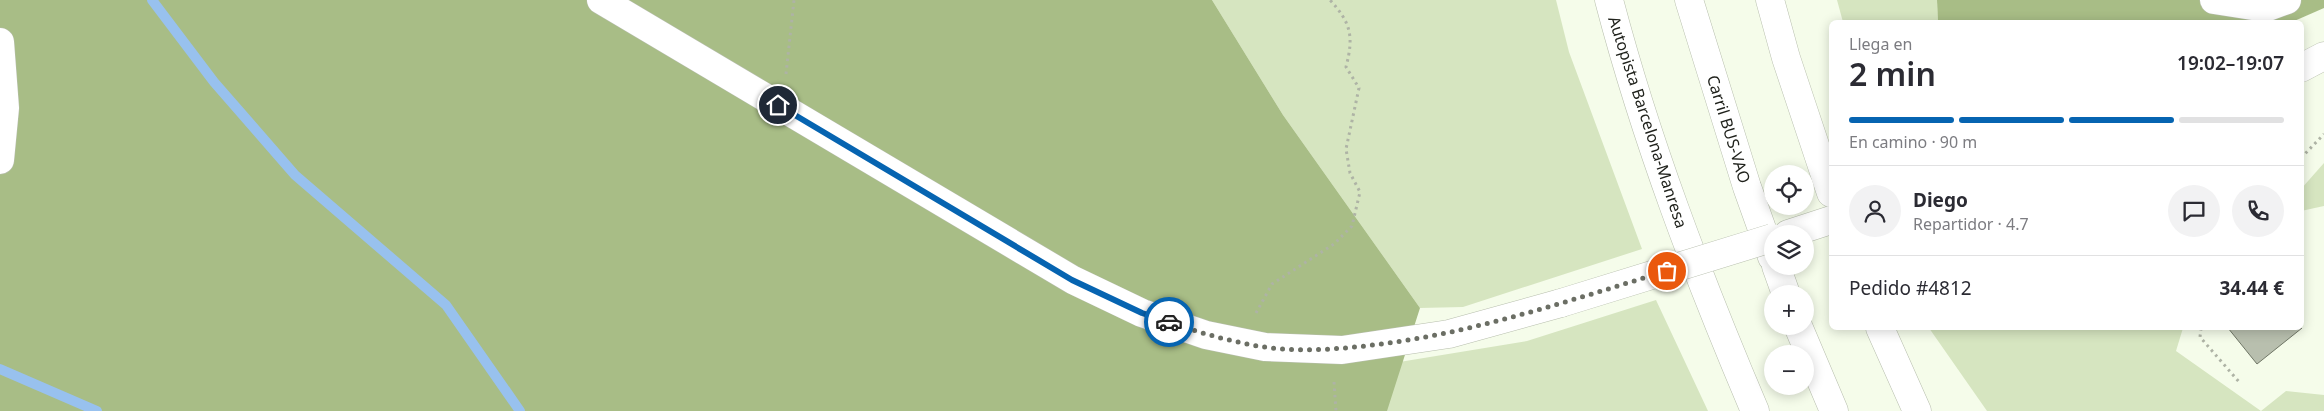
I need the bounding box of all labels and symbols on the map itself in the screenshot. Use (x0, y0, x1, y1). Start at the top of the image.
street label: Autopista Barcelona-Manresa (1603, 13, 1693, 231)
street label: Carril BUS-VAO (1702, 72, 1756, 186)
pin (757, 84, 799, 126)
pin (1646, 250, 1688, 292)
courier (1144, 297, 1194, 347)

